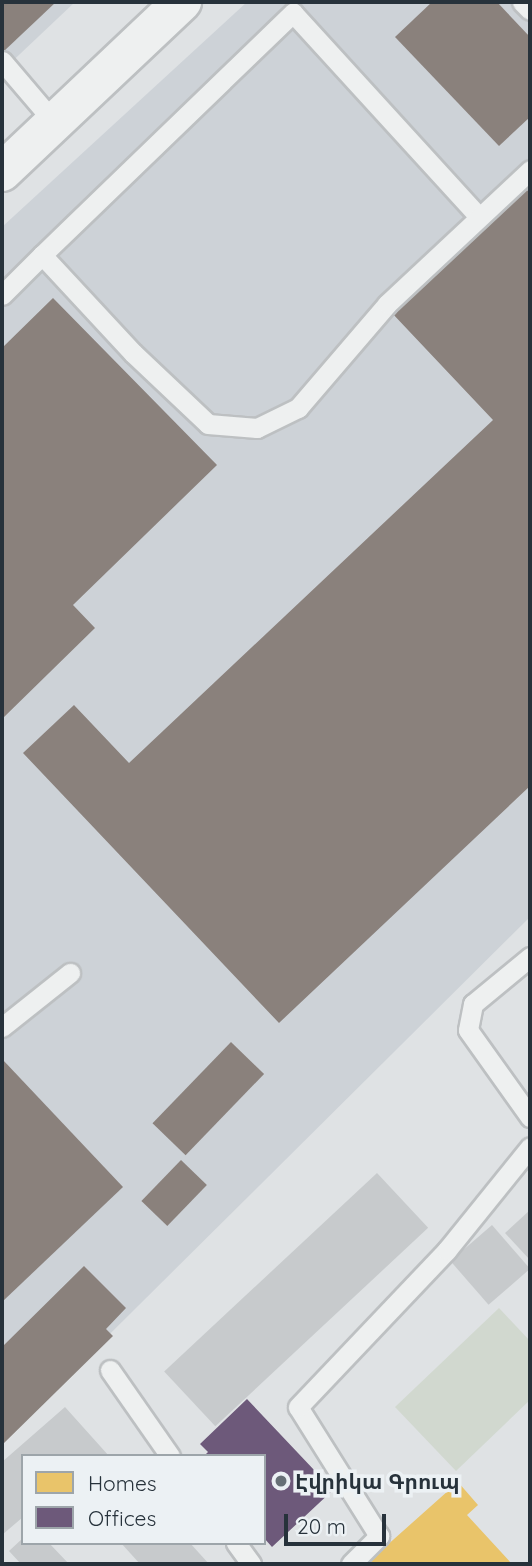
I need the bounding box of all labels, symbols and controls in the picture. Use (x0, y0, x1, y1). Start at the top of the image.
legend (21, 1454, 266, 1545)
place label: Էվրիկա Գրուպ (295, 1468, 460, 1494)
text: Homes (88, 1470, 157, 1496)
marker: Էվրիկա Գրուպ (273, 1473, 289, 1489)
scale bar (287, 1500, 388, 1544)
text: Offices (88, 1505, 156, 1531)
text: 20 m (297, 1513, 346, 1539)

